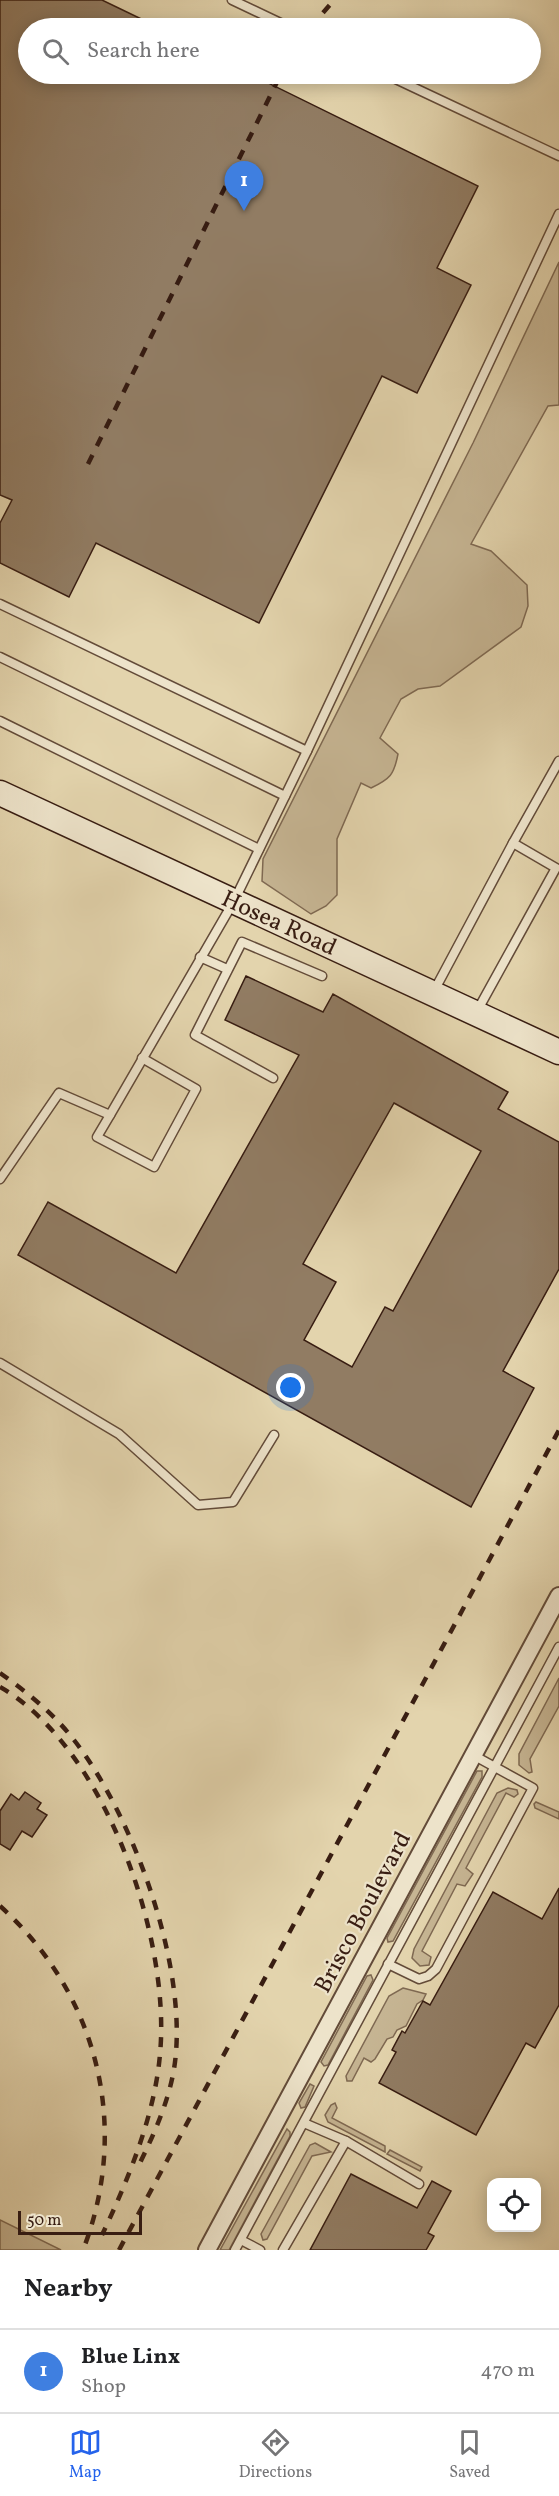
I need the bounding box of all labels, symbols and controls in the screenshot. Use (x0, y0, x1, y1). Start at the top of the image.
search box (18, 18, 541, 84)
icon: search (39, 35, 72, 68)
text: Search here (87, 36, 200, 67)
pin: 1 (224, 162, 264, 211)
street label: Hosea Road (215, 883, 342, 966)
your location (276, 1373, 305, 1402)
street label: Brisco Boulevard (307, 1826, 421, 2000)
map controls (487, 2178, 541, 2232)
button: locate (487, 2178, 541, 2232)
scale bar (18, 2208, 142, 2236)
text: 50 m (27, 2210, 61, 2232)
text: Nearby (24, 2271, 113, 2307)
text: Blue Linx (81, 2342, 180, 2373)
text: 1 (39, 2357, 48, 2385)
text: 470 m (480, 2357, 535, 2385)
text: Shop (81, 2373, 126, 2401)
tab: Map (69, 2426, 102, 2484)
tab: Directions (239, 2426, 312, 2484)
tab: Saved (449, 2426, 490, 2484)

